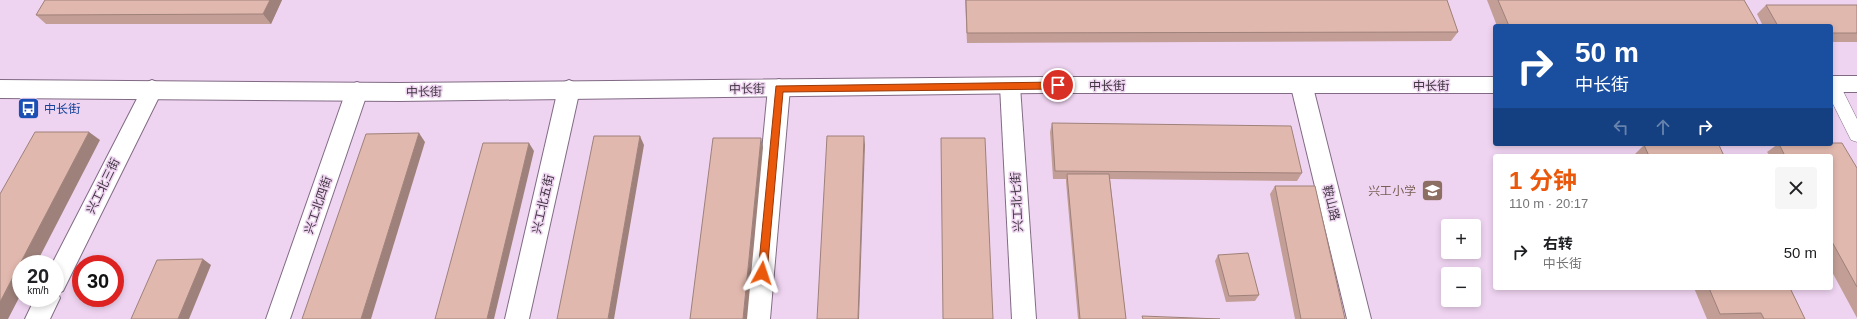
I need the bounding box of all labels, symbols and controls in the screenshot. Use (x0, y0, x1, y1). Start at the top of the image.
text: 50 m (1575, 37, 1639, 68)
icon: right (1509, 40, 1561, 92)
pin (1041, 68, 1075, 102)
icon: arrive (1047, 74, 1069, 96)
text: 中长街 (1575, 75, 1629, 95)
street label: 中长街 (1089, 79, 1125, 93)
street label: 中长街 (1413, 79, 1449, 93)
street label: 中长街 (729, 82, 765, 96)
street label: 中长街 (406, 85, 442, 99)
bus stop icon: 中长街 (15, 96, 41, 122)
place label: 中长街 (44, 102, 80, 116)
icon: left (1610, 116, 1632, 138)
icon: ahead (1652, 116, 1674, 138)
icon: right (1694, 116, 1716, 138)
street label: 兴工北三街 (84, 156, 122, 216)
text: 1 分钟 (1509, 167, 1577, 194)
button: close (1775, 167, 1817, 209)
street label: 兴工北七街 (1008, 172, 1026, 232)
street label: 兴工北五街 (529, 173, 557, 235)
street label: 兴工北四街 (302, 174, 334, 236)
school or university icon: 兴工小学 (1419, 178, 1445, 204)
street label: 鞍山路 (1320, 184, 1342, 222)
place label: 兴工小学 (1368, 184, 1416, 198)
text: 110 m · 20:17 (1509, 196, 1588, 211)
map controls (1441, 219, 1481, 307)
button: + (1441, 219, 1481, 259)
text: 右转 (1543, 235, 1573, 252)
icon: right (1509, 241, 1531, 263)
text: 50 m (1784, 244, 1817, 261)
position arrow (741, 252, 783, 294)
speed limit sign: 30 (72, 255, 124, 307)
text: 中长街 (1543, 256, 1582, 271)
text: 20 (27, 265, 49, 287)
button: − (1441, 267, 1481, 307)
text: km/h (27, 285, 49, 296)

